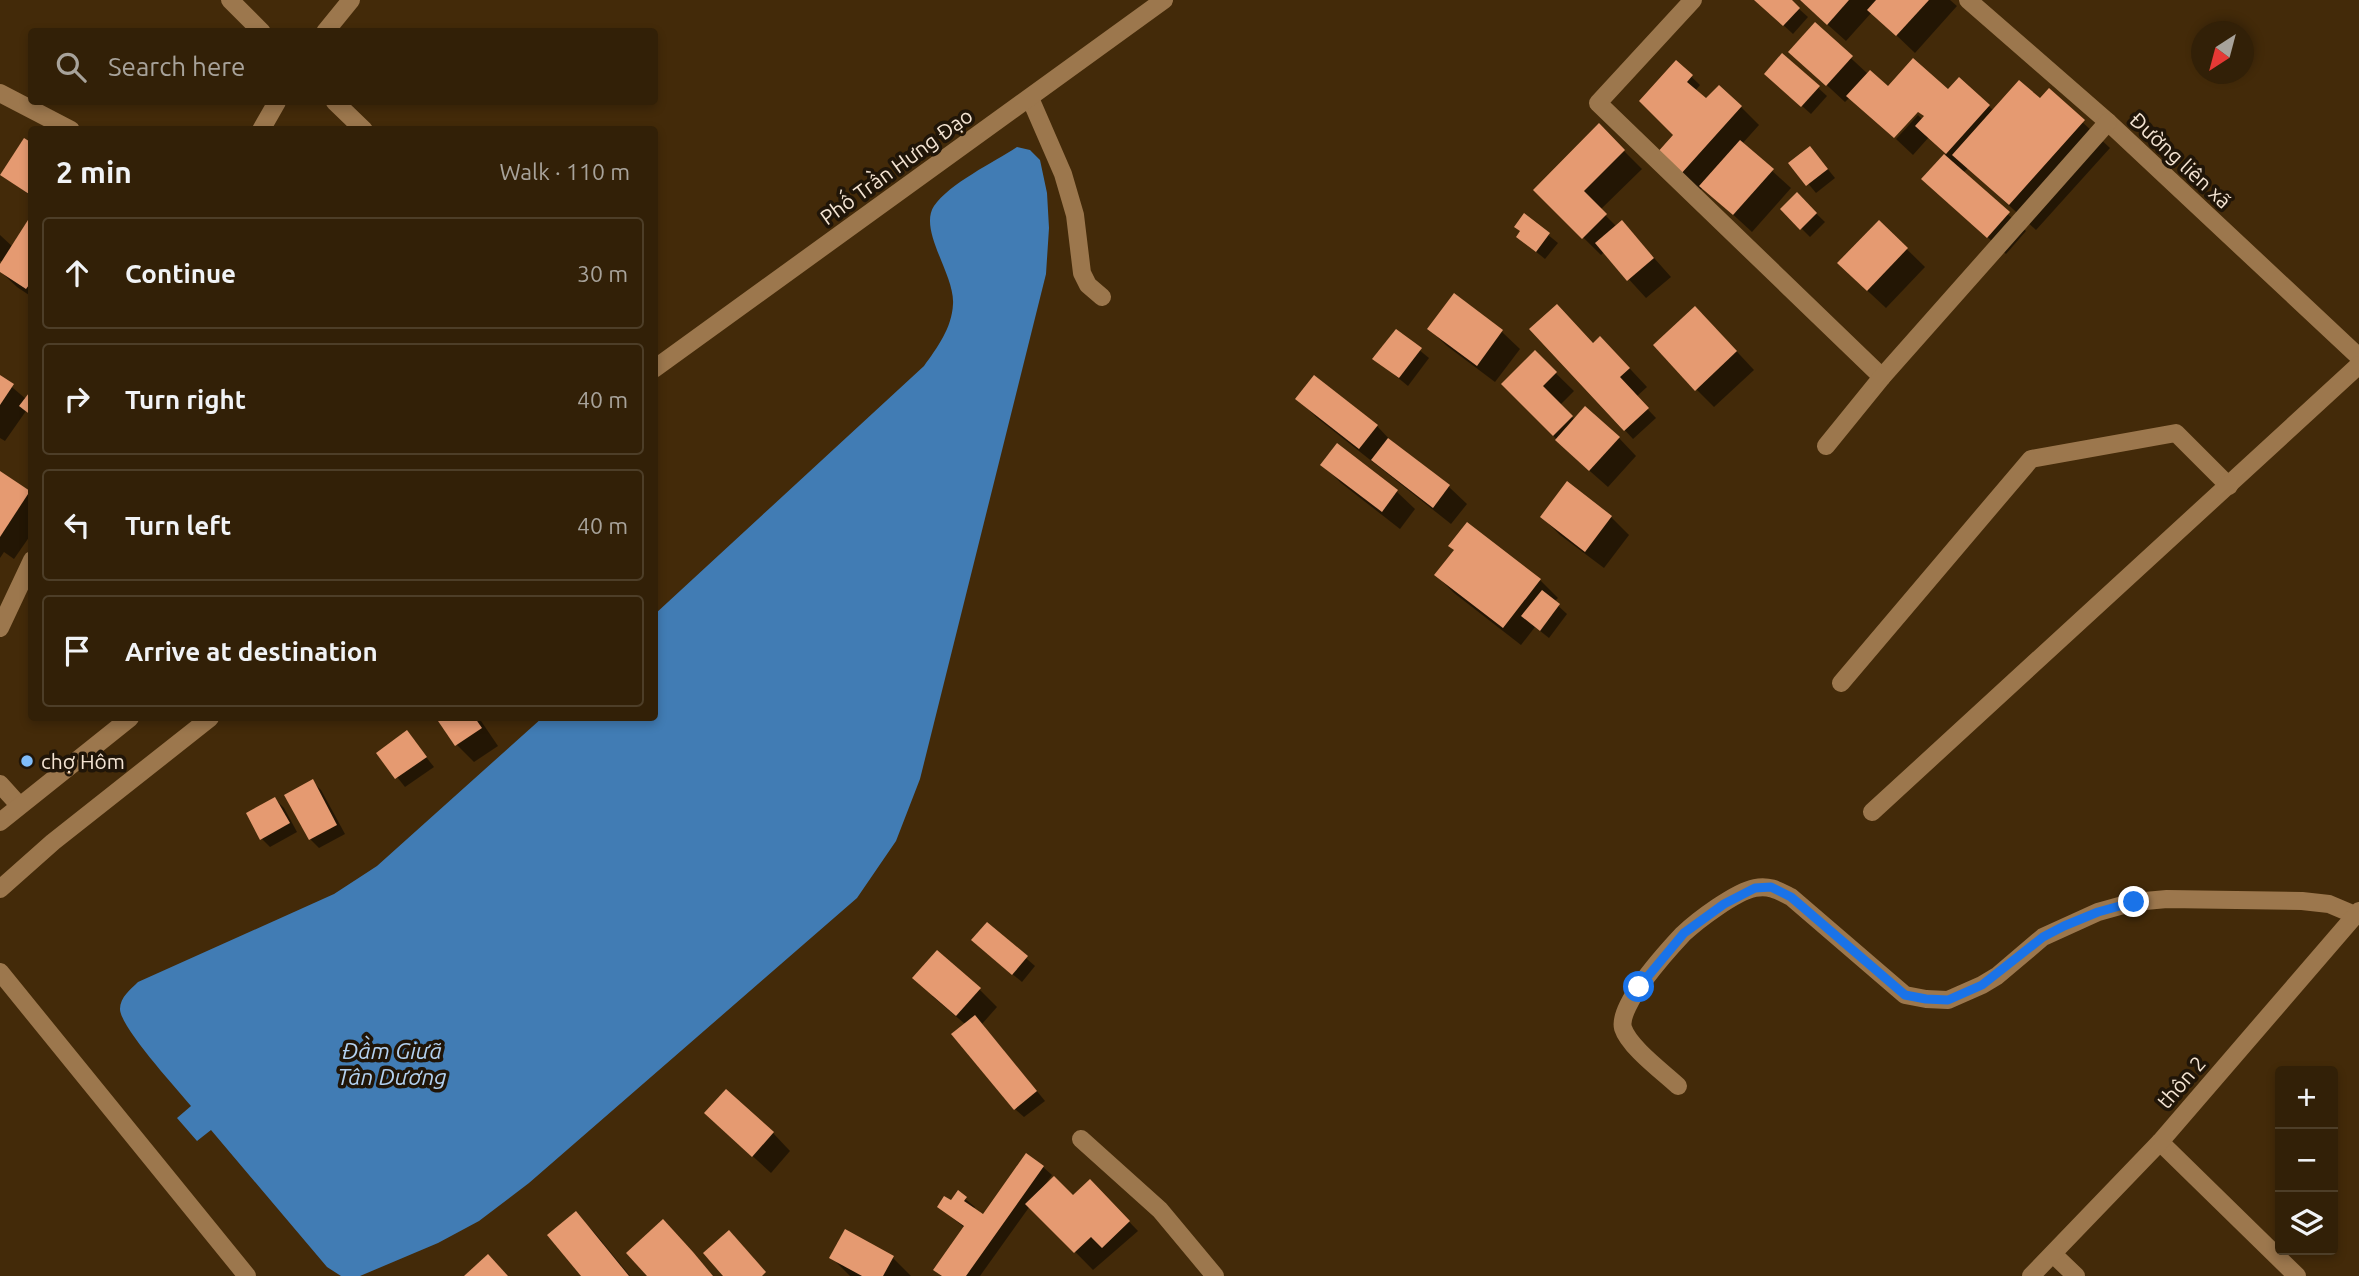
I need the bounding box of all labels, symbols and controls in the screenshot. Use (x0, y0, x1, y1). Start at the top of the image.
north arrow (2191, 21, 2254, 84)
search box (28, 28, 658, 105)
icon: search (52, 48, 90, 86)
text: Search here (108, 52, 245, 81)
street label: Phố Trần Hưng Đạo (814, 101, 977, 229)
street label: Đường liên xã (2126, 107, 2236, 213)
text: 2 min (56, 155, 132, 189)
text: Walk · 110 m (499, 159, 630, 184)
icon: ahead (58, 254, 96, 292)
text: Continue (125, 259, 236, 288)
text: 30 m (577, 261, 628, 286)
icon: right (58, 380, 96, 418)
text: Turn right (125, 385, 246, 414)
text: 40 m (577, 387, 628, 412)
icon: left (58, 506, 96, 544)
text: Turn left (125, 511, 231, 540)
text: 40 m (577, 513, 628, 538)
icon: arrive (58, 632, 96, 670)
text: Arrive at destination (125, 637, 378, 666)
place label: chợ Hôm (41, 749, 125, 773)
marker: chợ Hôm (19, 753, 35, 769)
route end (2118, 886, 2149, 917)
route start (1623, 971, 1654, 1002)
water label: Đầm Giữa Tân Dương (337, 1035, 447, 1089)
street label: thôn 2 (2152, 1051, 2210, 1113)
map controls (2275, 1066, 2338, 1255)
button: + (2275, 1066, 2338, 1129)
button: − (2275, 1129, 2338, 1192)
button: layers (2275, 1192, 2338, 1255)

